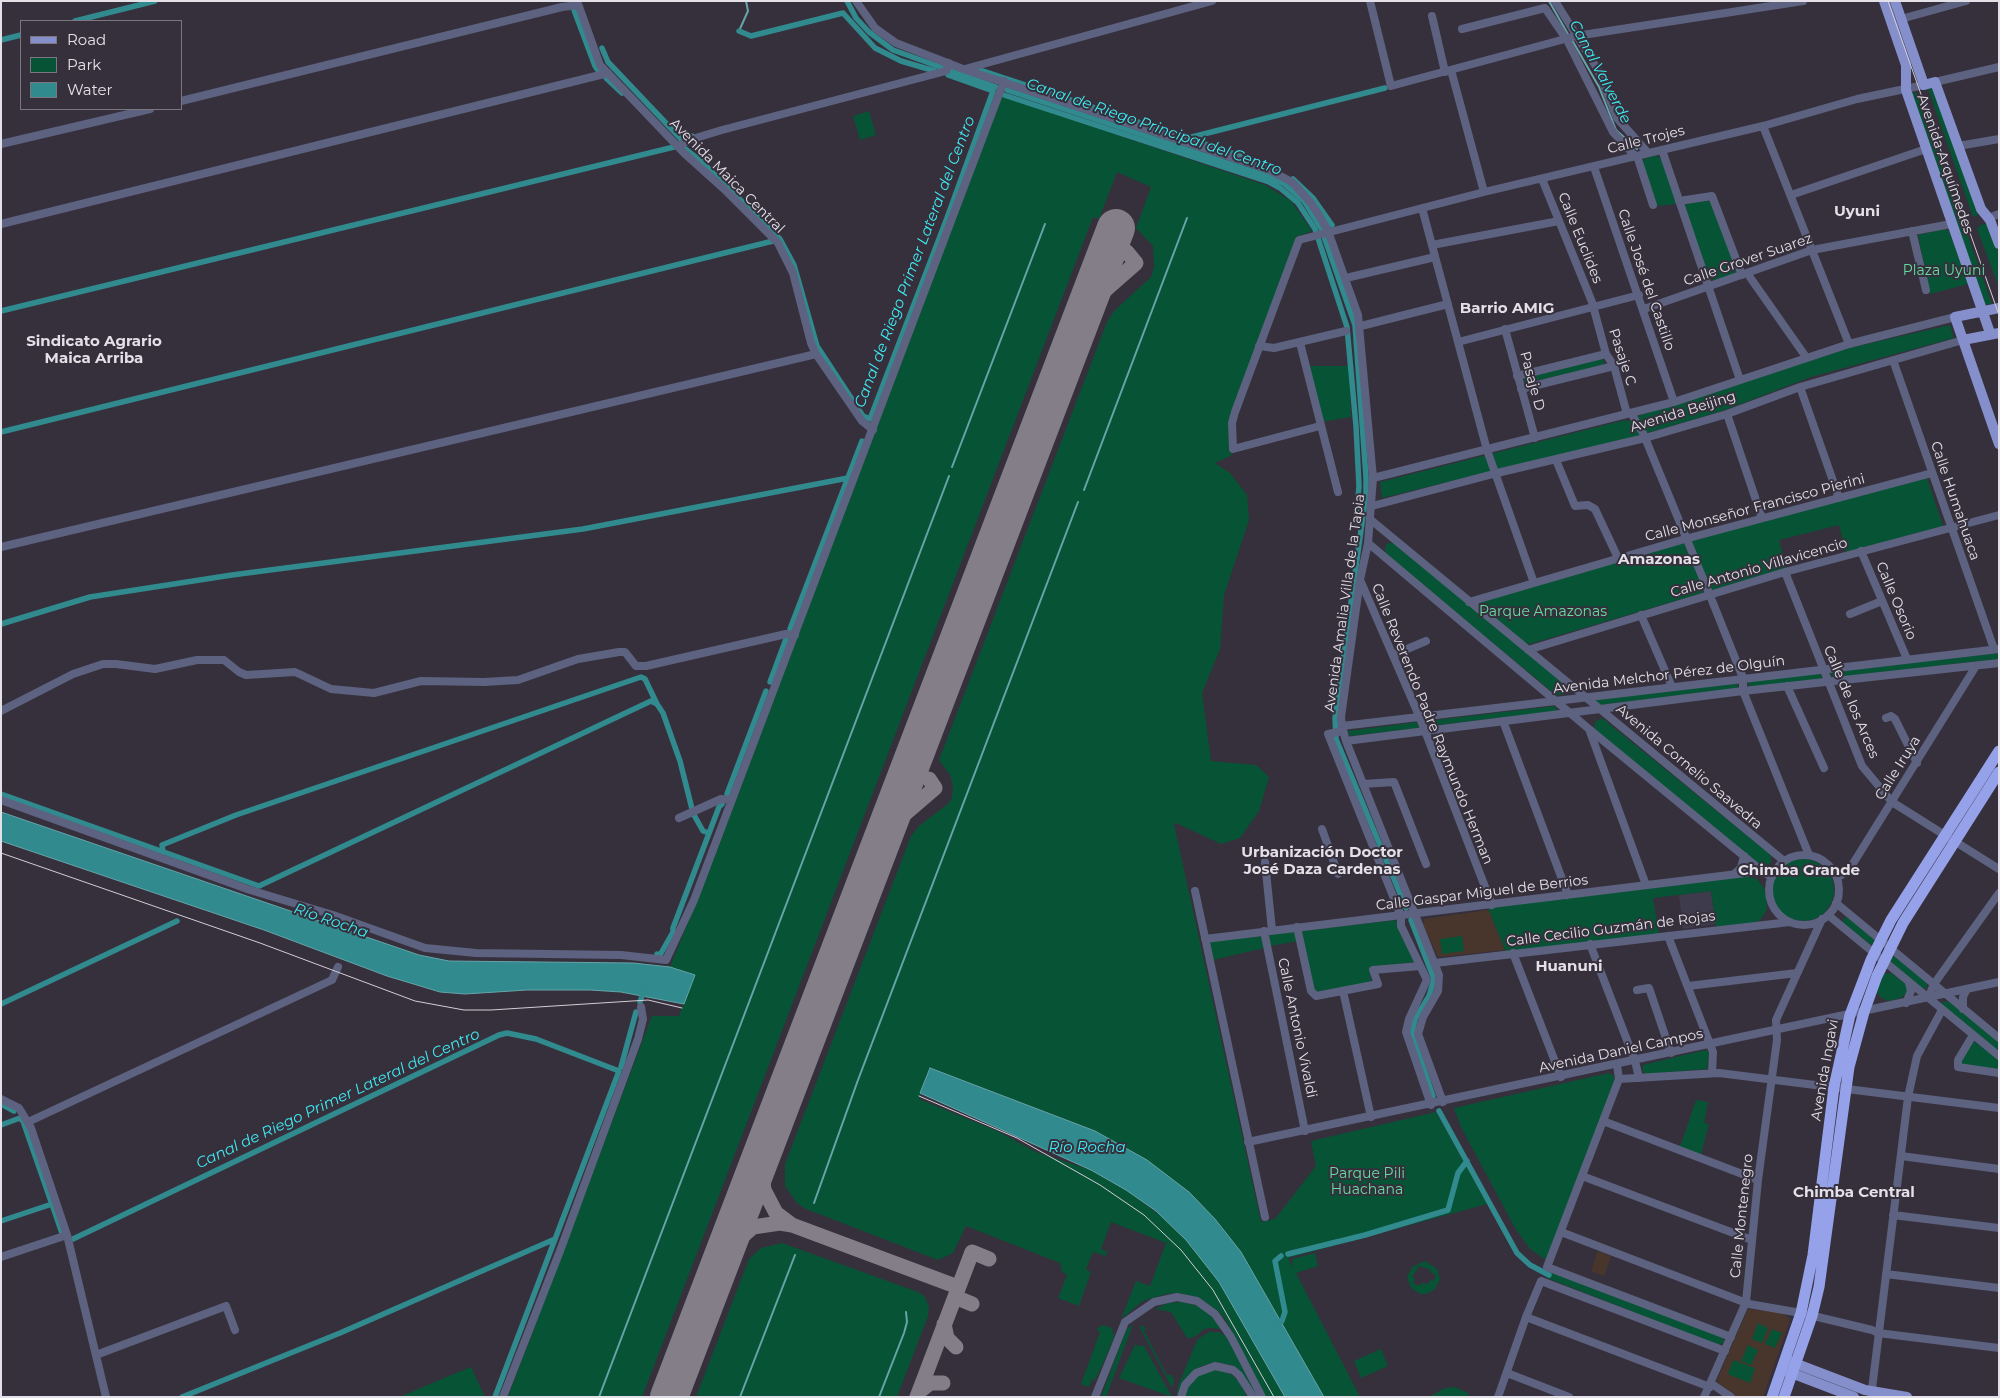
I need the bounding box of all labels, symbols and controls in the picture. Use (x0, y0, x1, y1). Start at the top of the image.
water label: Canal Valverde (1565, 17, 1635, 127)
legend (20, 20, 182, 110)
text: Road (67, 30, 106, 49)
text: Park (67, 55, 101, 74)
water label: Canal de Riego Principal del Centro (1024, 75, 1284, 179)
text: Water (67, 80, 113, 99)
street label: Avenida Arquímedes (1913, 92, 1977, 236)
water label: Canal de Riego Primer Lateral del Centro (851, 114, 979, 410)
street label: Avenida Maica Central (666, 115, 788, 237)
street label: Calle Trojes (1606, 122, 1686, 158)
street label: Calle Euclides (1554, 190, 1606, 286)
district label: Uyuni (1834, 203, 1880, 221)
street label: Calle José del Castillo (1614, 207, 1678, 353)
street label: Calle Grover Suarez (1681, 230, 1815, 290)
park label: Plaza Uyuni (1903, 263, 1985, 279)
district label: Barrio AMIG (1460, 300, 1554, 318)
street label: Pasaje C (1605, 326, 1639, 388)
district label: Sindicato Agrario Maica Arriba (26, 333, 162, 368)
street label: Pasaje D (1516, 350, 1548, 412)
street label: Avenida Beijing (1628, 388, 1738, 436)
street label: Calle Humahuaca (1927, 439, 1983, 563)
street label: Calle Monseñor Francisco Pierini (1643, 471, 1867, 545)
street label: Avenida Amalia Villa de la Tapia (1321, 493, 1369, 713)
street label: Calle Antonio Villavicencio (1669, 535, 1849, 601)
district label: Amazonas (1618, 551, 1700, 569)
street label: Calle Osorio (1872, 559, 1920, 643)
street label: Calle Reverendo Padre Raymundo Herman (1368, 581, 1496, 867)
park label: Parque Amazonas (1479, 604, 1607, 620)
street label: Calle de los Arces (1820, 643, 1882, 761)
street label: Avenida Melchor Pérez de Olguín (1552, 652, 1786, 698)
street label: Avenida Cornelio Saavedra (1613, 701, 1765, 833)
street label: Calle Iruya (1872, 733, 1924, 803)
district label: Urbanización Doctor José Daza Cardenas (1241, 844, 1403, 879)
district label: Chimba Grande (1738, 862, 1860, 880)
street label: Calle Gaspar Miguel de Berrios (1375, 872, 1589, 914)
water label: Río Rocha (292, 900, 370, 942)
street label: Calle Cecilio Guzmán de Rojas (1506, 908, 1716, 950)
street label: Calle Antonio Vivaldi (1274, 956, 1320, 1100)
district label: Huanuni (1535, 958, 1603, 976)
street label: Avenida Ingavi (1808, 1018, 1842, 1122)
water label: Canal de Riego Primer Lateral del Centro (193, 1025, 483, 1173)
street label: Avenida Daniel Campos (1538, 1025, 1704, 1077)
water label: Río Rocha (1048, 1139, 1126, 1157)
street label: Calle Montenegro (1727, 1153, 1757, 1279)
park label: Parque Pili Huachana (1329, 1166, 1405, 1198)
district label: Chimba Central (1793, 1184, 1915, 1202)

